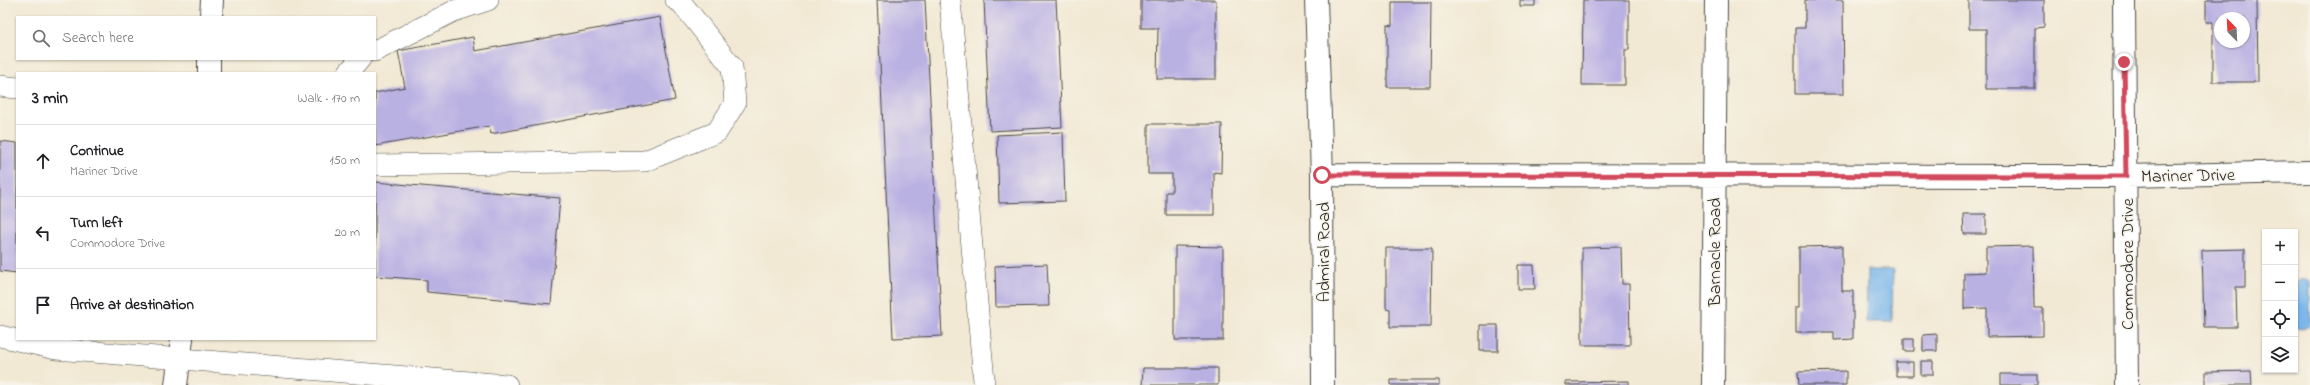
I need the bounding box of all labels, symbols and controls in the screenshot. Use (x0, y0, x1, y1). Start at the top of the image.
north arrow (2214, 12, 2250, 48)
search box (16, 16, 376, 60)
icon: search (30, 27, 52, 49)
text: Search here (62, 27, 134, 49)
route end (2115, 53, 2133, 71)
text: 3 min (32, 86, 68, 111)
text: Walk · 170 m (297, 89, 360, 108)
text: Continue (70, 140, 124, 162)
icon: ahead (32, 150, 54, 172)
text: 150 m (329, 151, 360, 170)
text: Mariner Drive (70, 162, 138, 181)
street label: Mariner Drive (2141, 163, 2236, 191)
route start (1313, 166, 1331, 184)
street label: Commodore Drive (2116, 197, 2142, 330)
street label: Barnacle Road (1703, 198, 1729, 307)
street label: Admiral Road (1312, 202, 1338, 302)
text: Turn left (70, 212, 123, 234)
icon: left (32, 222, 54, 244)
text: 20 m (335, 223, 360, 242)
map controls (2262, 229, 2298, 373)
button: + (2262, 229, 2298, 265)
text: Commodore Drive (70, 234, 165, 253)
button: − (2262, 265, 2298, 301)
icon: arrive (32, 294, 54, 316)
text: Arrive at destination (70, 294, 194, 316)
button: locate (2262, 301, 2298, 337)
button: layers (2262, 337, 2298, 373)

